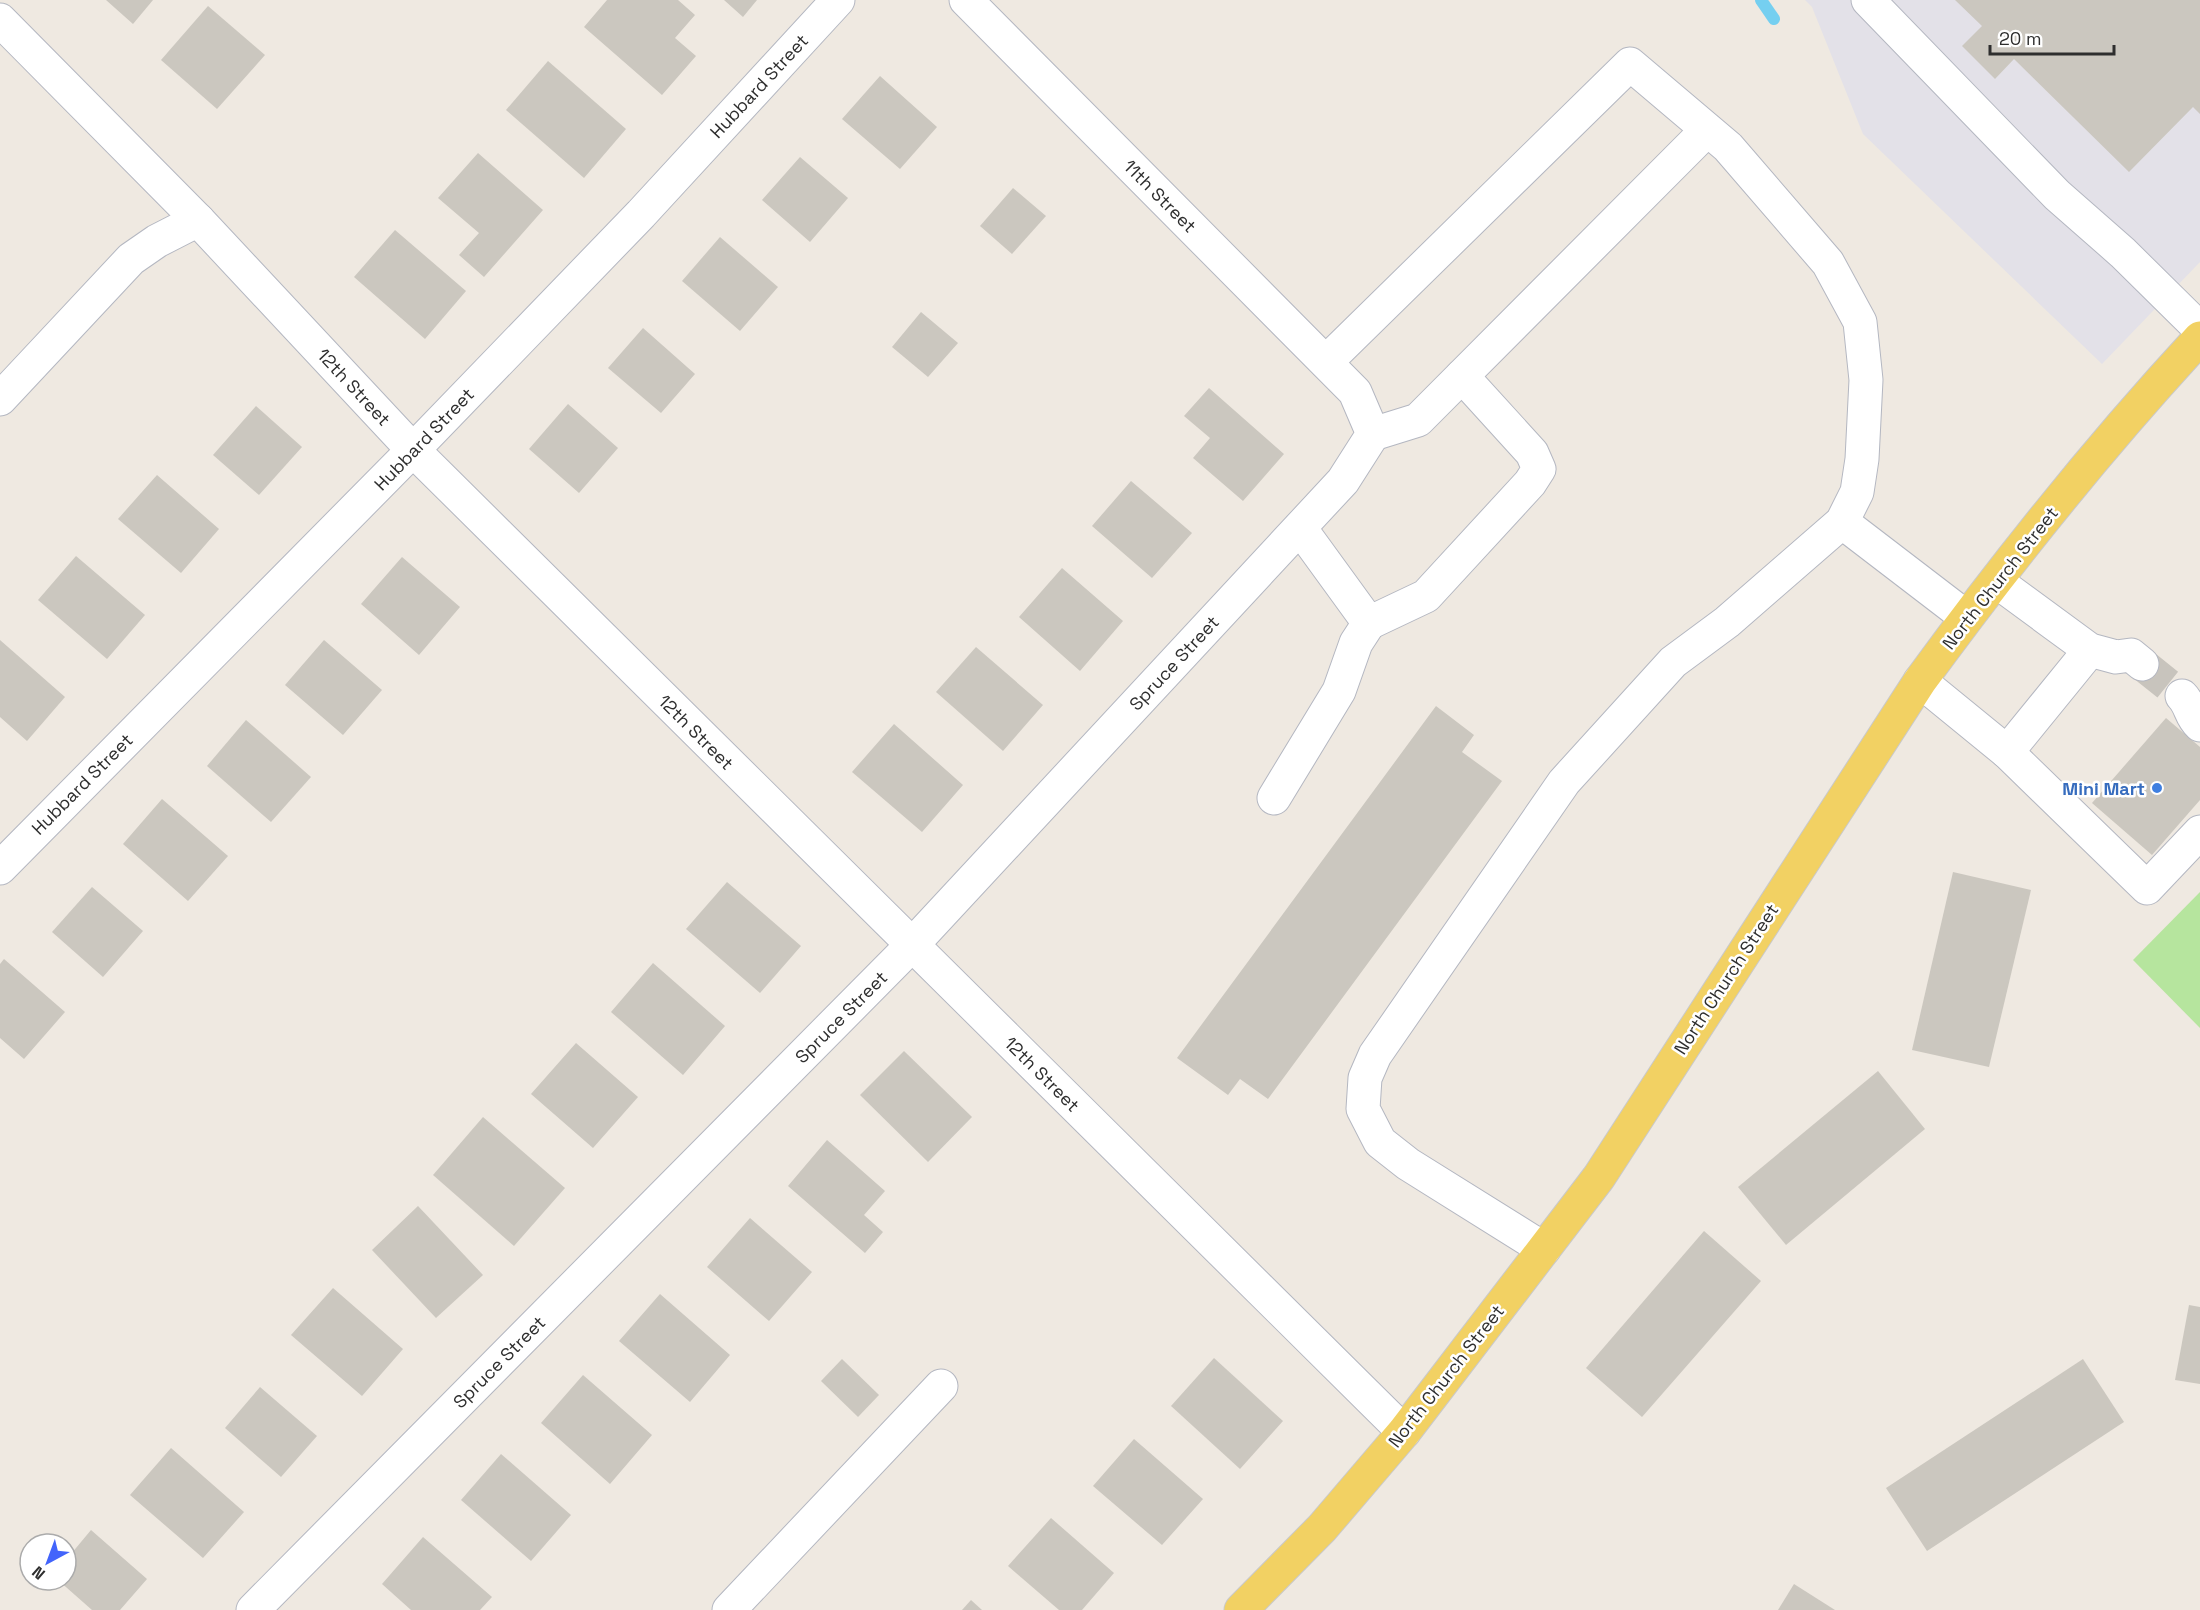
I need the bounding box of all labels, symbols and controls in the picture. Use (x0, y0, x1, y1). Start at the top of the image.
scale bar (1990, 18, 2114, 56)
text: 20 m (1999, 27, 2042, 50)
street label: Hubbard Street (705, 29, 813, 143)
street label: 11th Street (1119, 155, 1201, 237)
street label: 12th Street (312, 344, 396, 430)
street label: Hubbard Street (369, 383, 479, 495)
street label: North Church Street (1937, 502, 2063, 654)
street label: Spruce Street (1124, 611, 1224, 715)
street label: 12th Street (653, 689, 739, 775)
street label: Hubbard Street (26, 728, 138, 840)
place label: Mini Mart (2062, 777, 2145, 800)
marker: Mini Mart (2150, 781, 2164, 795)
street label: North Church Street (1669, 899, 1783, 1059)
street label: Spruce Street (790, 966, 892, 1068)
street label: 12th Street (999, 1031, 1085, 1117)
street label: North Church Street (1383, 1300, 1509, 1452)
street label: Spruce Street (448, 1311, 550, 1413)
north arrow (18, 1532, 78, 1592)
text: N (28, 1561, 49, 1584)

